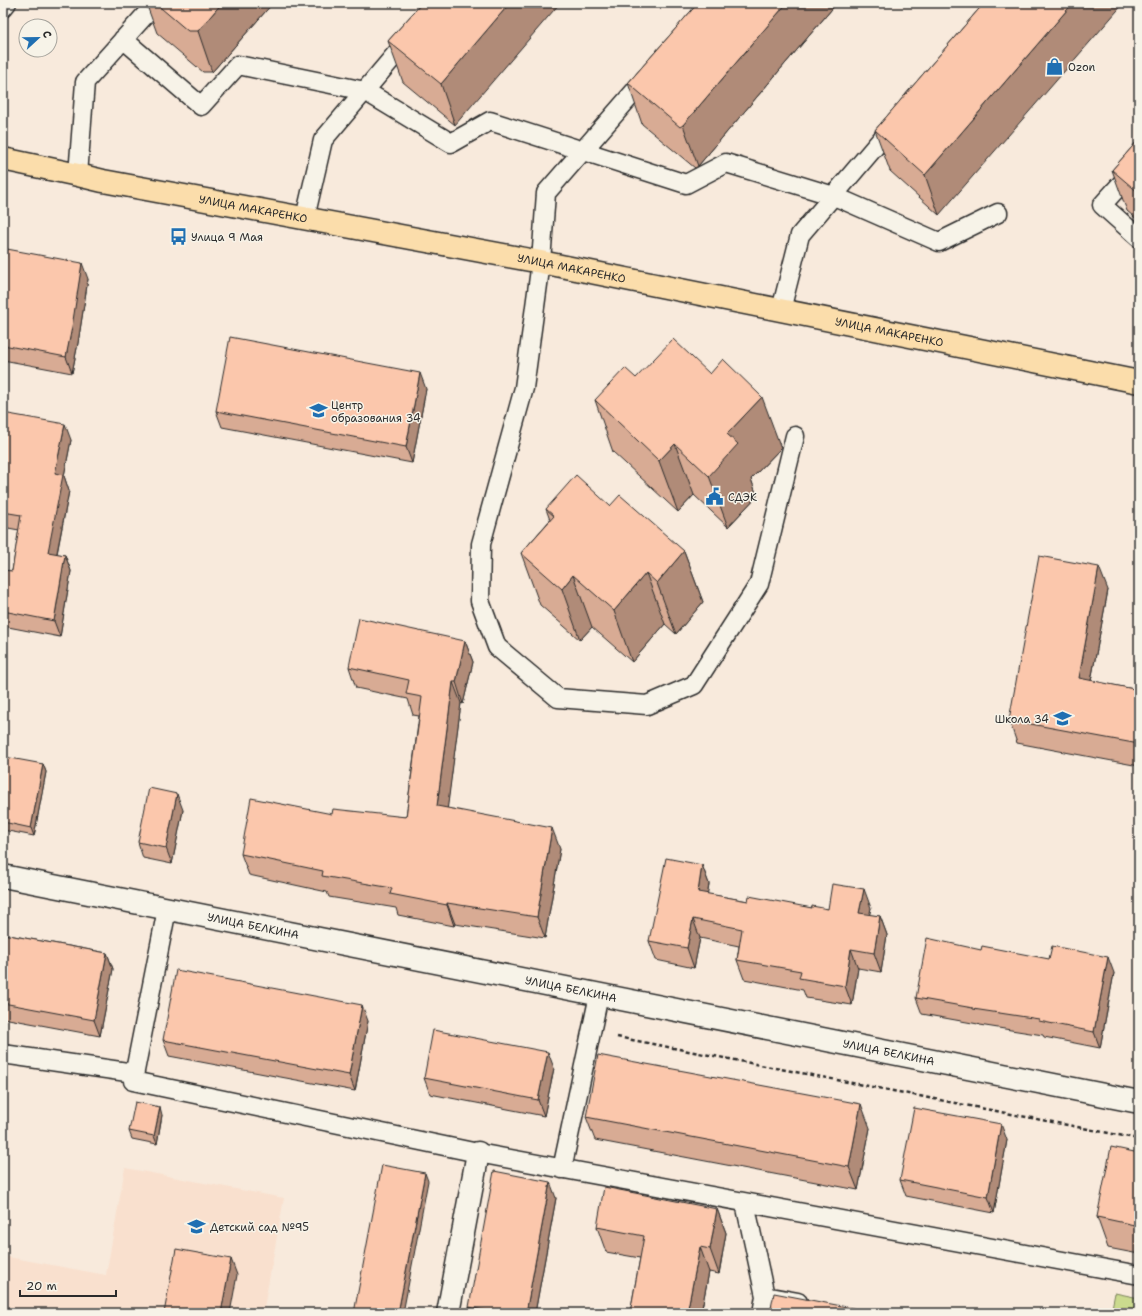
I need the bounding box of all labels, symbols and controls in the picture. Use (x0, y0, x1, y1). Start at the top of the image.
north arrow (18, 18, 58, 58)
text: С (39, 28, 55, 41)
shop icon: Ozon (1045, 57, 1065, 77)
place label: Ozon (1068, 60, 1096, 75)
street label: УЛИЦА МАКАРЕНКО (198, 191, 309, 226)
bus stop icon: Улица 9 Мая (168, 227, 188, 247)
place label: Улица 9 Мая (191, 230, 263, 245)
street label: УЛИЦА МАКАРЕНКО (516, 250, 627, 286)
street label: УЛИЦА МАКАРЕНКО (834, 314, 945, 350)
place label: Центр образования 34 (331, 398, 421, 426)
school or university icon: Центр образования 34 (308, 401, 328, 421)
public building icon: СДЭК (705, 487, 725, 507)
place label: СДЭК (728, 490, 757, 505)
school or university icon: Школа 34 (1052, 709, 1072, 729)
place label: Школа 34 (995, 712, 1049, 727)
street label: УЛИЦА БЕЛКИНА (206, 909, 300, 942)
street label: УЛИЦА БЕЛКИНА (524, 973, 618, 1005)
street label: УЛИЦА БЕЛКИНА (841, 1036, 936, 1069)
school or university icon: Детский сад №95 (187, 1217, 207, 1237)
place label: Детский сад №95 (210, 1220, 309, 1235)
scale bar (20, 1272, 116, 1298)
text: 20 m (26, 1278, 57, 1294)

